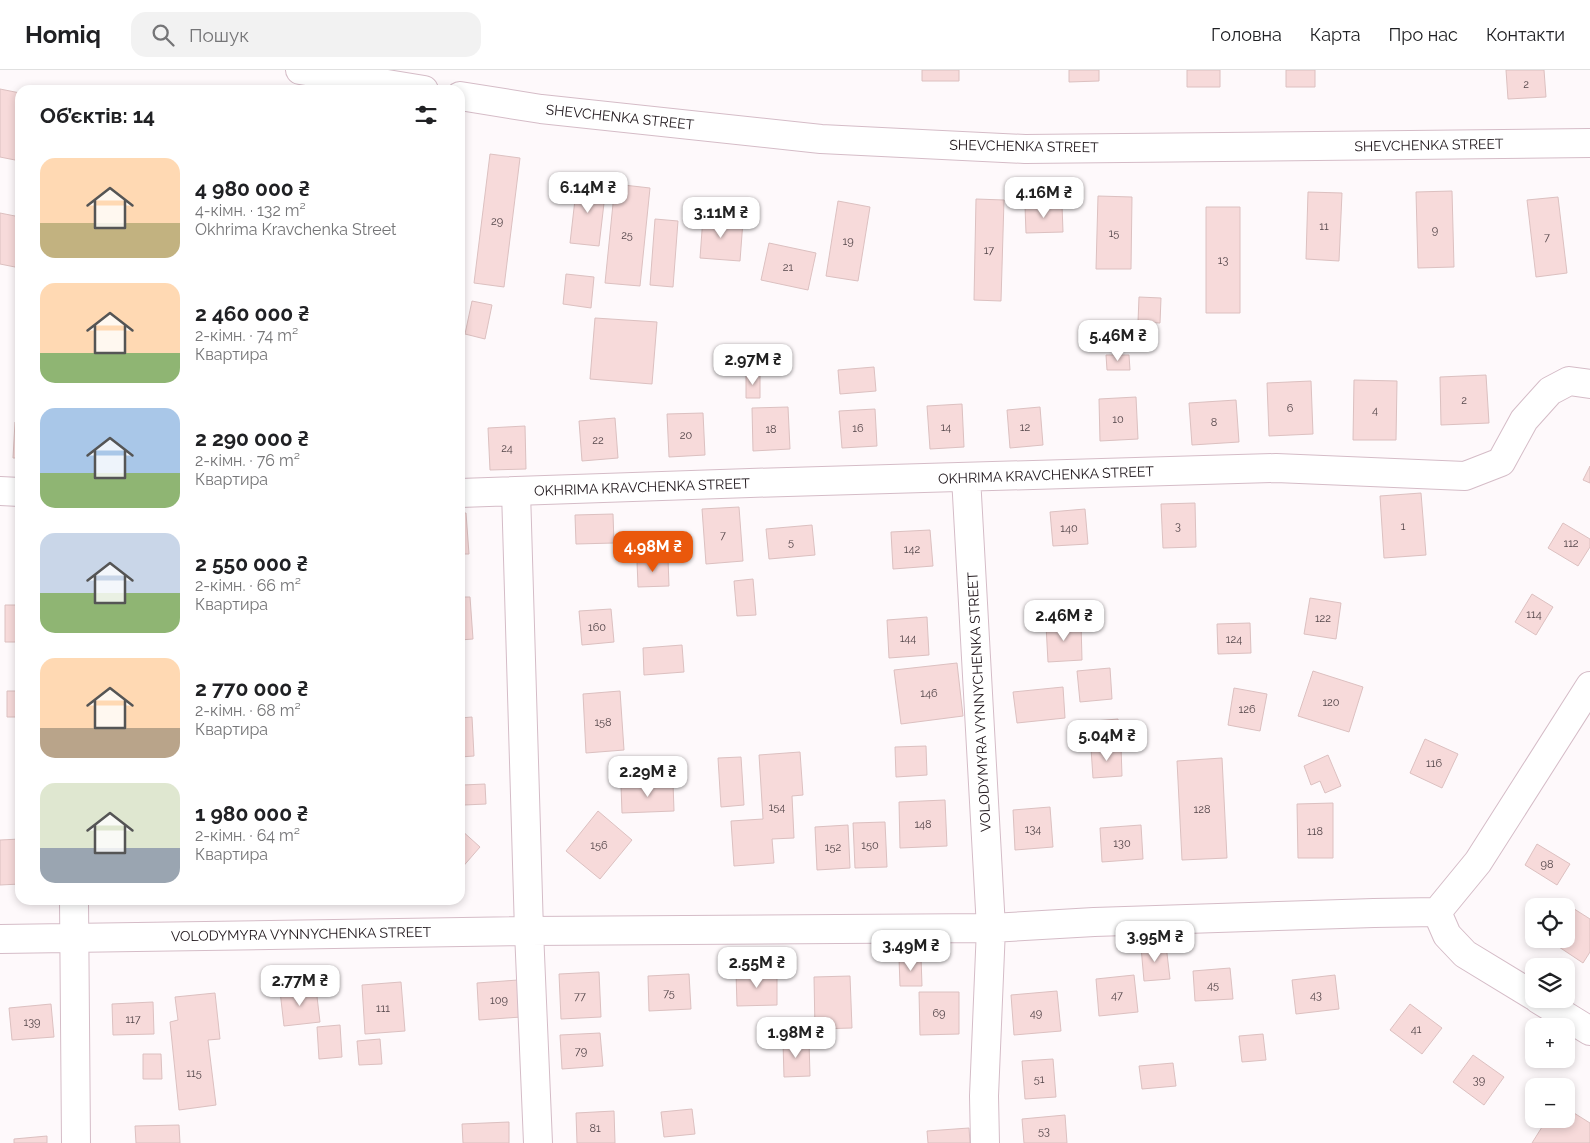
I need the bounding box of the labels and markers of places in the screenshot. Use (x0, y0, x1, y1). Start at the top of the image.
pin: 6.14M ₴ (542, 172, 634, 214)
pin: 4.16M ₴ (998, 176, 1090, 219)
pin: 3.11M ₴ (675, 196, 767, 239)
pin: 5.46M ₴ (1072, 320, 1164, 362)
pin: 2.97M ₴ (707, 344, 799, 386)
pin: 4.98M ₴ (607, 530, 699, 573)
pin: 2.46M ₴ (1018, 600, 1110, 642)
pin: 5.04M ₴ (1061, 720, 1153, 762)
pin: 2.29M ₴ (602, 756, 694, 798)
pin: 3.95M ₴ (1109, 920, 1201, 963)
pin: 3.49M ₴ (865, 930, 957, 972)
pin: 2.55M ₴ (711, 946, 803, 989)
pin: 2.77M ₴ (254, 964, 346, 1007)
pin: 1.98M ₴ (750, 1016, 842, 1059)

